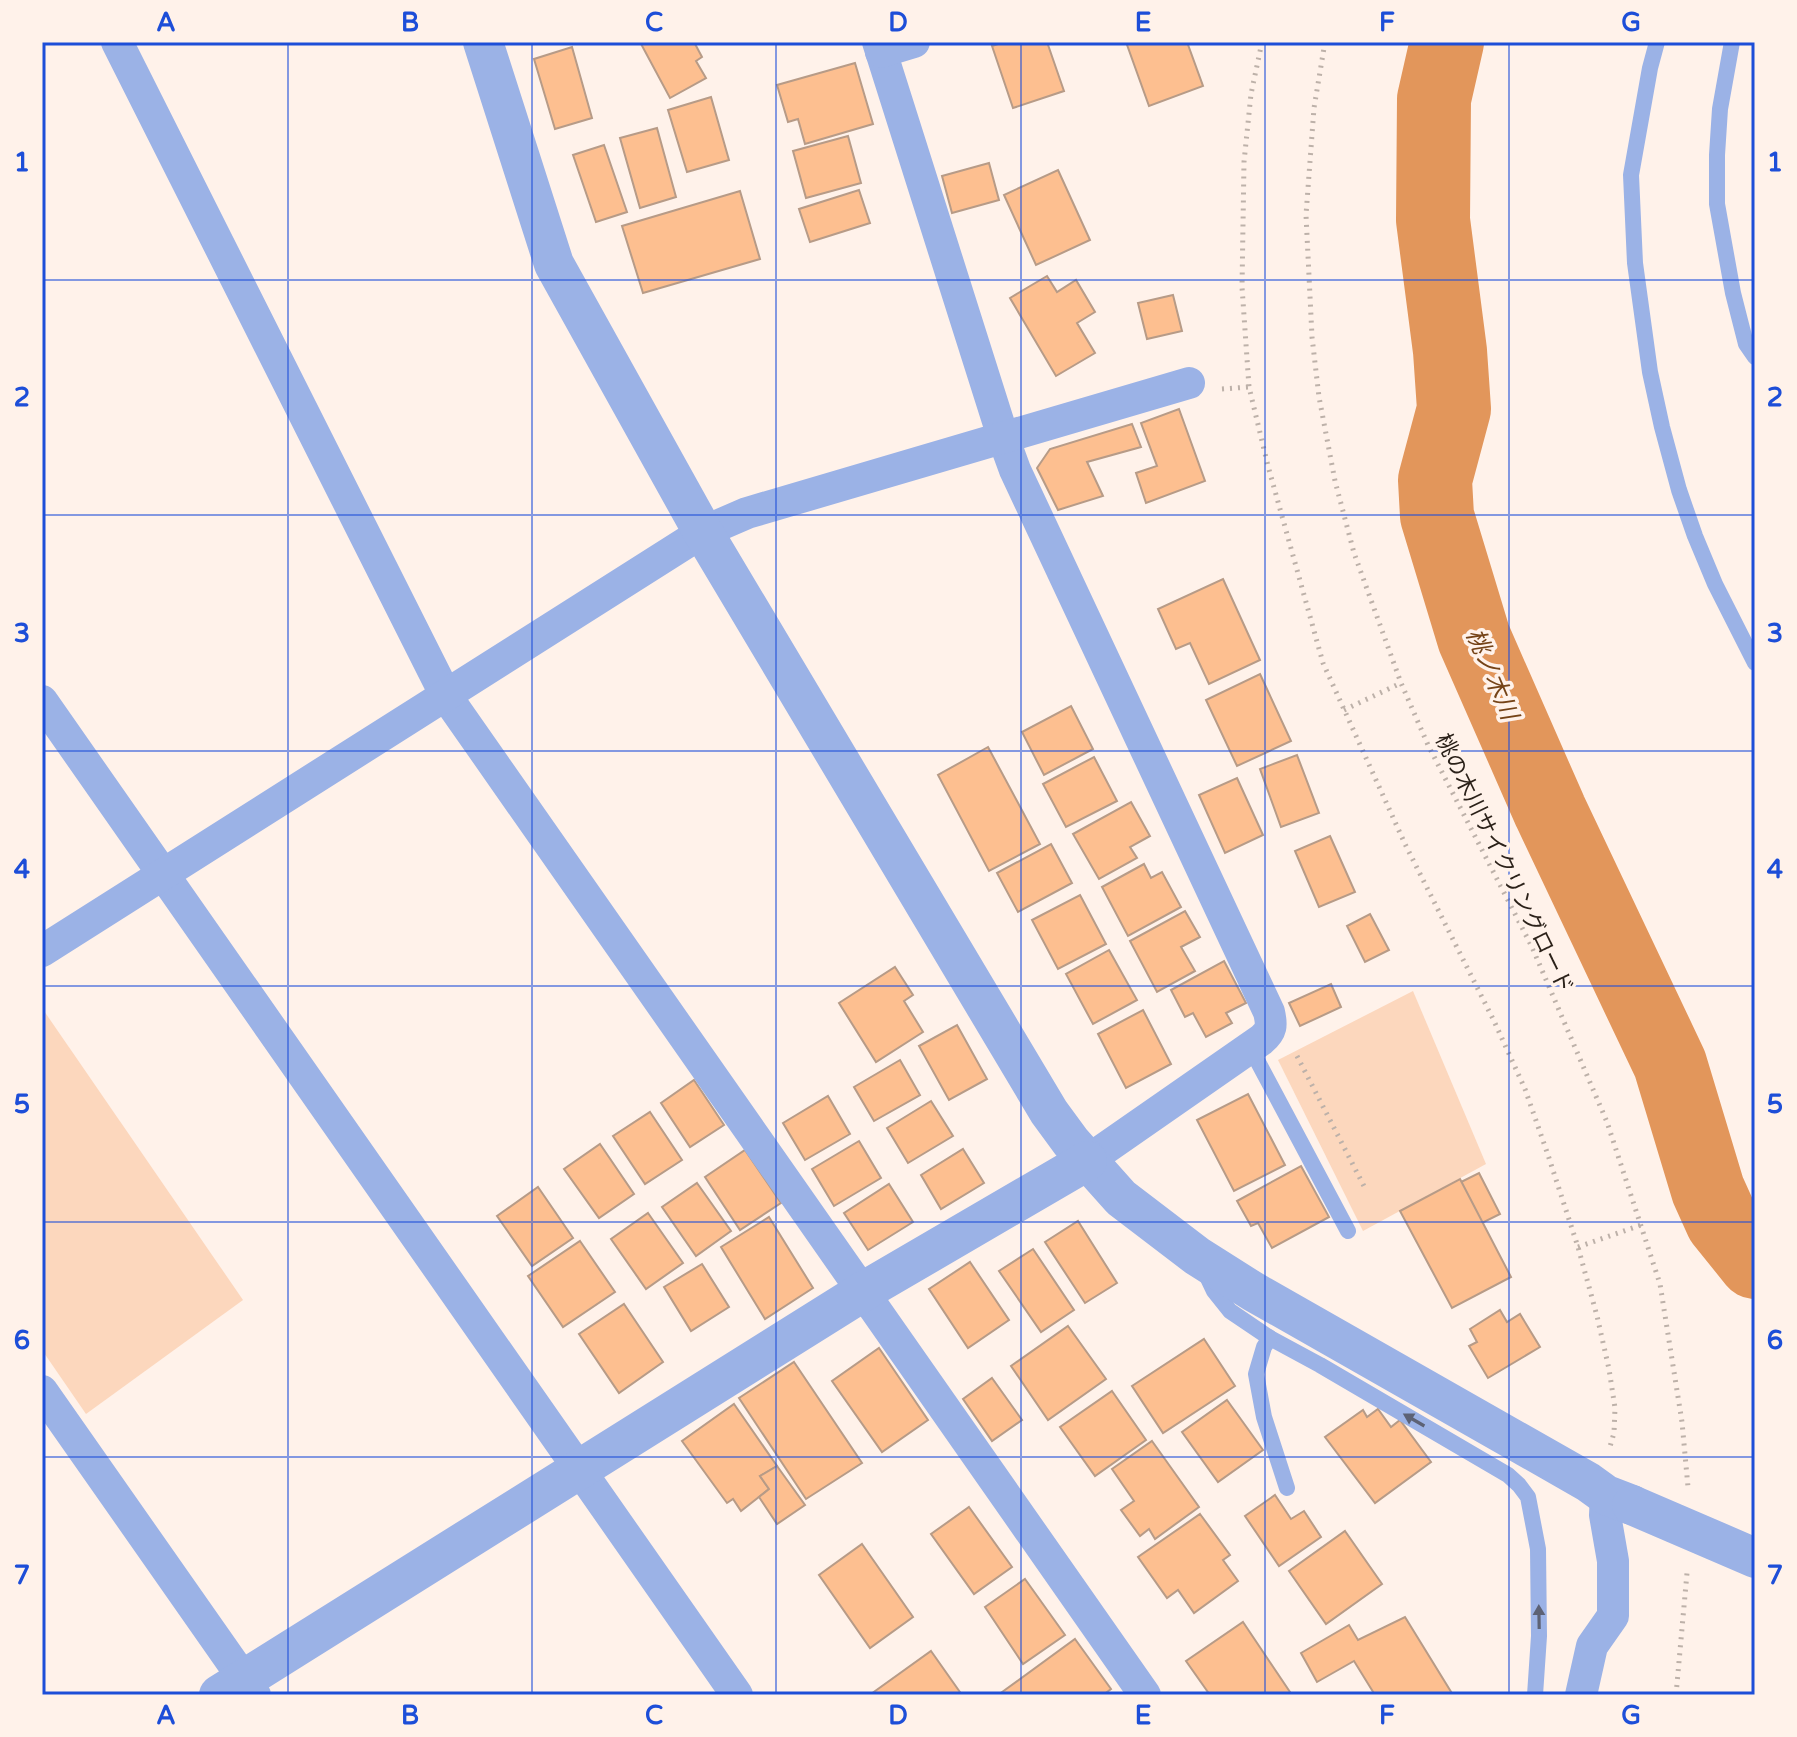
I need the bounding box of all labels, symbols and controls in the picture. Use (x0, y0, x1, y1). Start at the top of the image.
text: A (156, 7, 176, 38)
text: B (401, 7, 419, 38)
text: C (645, 7, 663, 38)
text: D (888, 7, 908, 38)
text: E (1135, 7, 1151, 38)
text: F (1379, 7, 1395, 38)
text: G (1621, 7, 1641, 38)
text: 1 (14, 147, 30, 178)
text: 1 (1767, 147, 1783, 178)
text: 2 (14, 382, 30, 413)
text: 2 (1767, 382, 1783, 413)
text: 3 (14, 618, 30, 649)
text: 3 (1767, 618, 1783, 649)
water label: 桃ノ木川 (1459, 624, 1525, 727)
street label: 桃の木川サイクリングロード (1430, 729, 1578, 997)
text: 4 (14, 854, 30, 885)
text: 4 (1767, 854, 1783, 885)
text: 5 (14, 1089, 30, 1120)
text: 5 (1767, 1089, 1783, 1120)
text: 6 (14, 1325, 30, 1356)
text: 6 (1767, 1325, 1783, 1356)
one-way arrow (1403, 1413, 1425, 1427)
text: 7 (14, 1560, 30, 1591)
text: 7 (1767, 1560, 1783, 1591)
one-way arrow (1533, 1604, 1545, 1629)
text: A (156, 1700, 176, 1731)
text: B (401, 1700, 419, 1731)
text: C (645, 1700, 663, 1731)
text: D (888, 1700, 908, 1731)
text: E (1135, 1700, 1151, 1731)
text: F (1379, 1700, 1395, 1731)
text: G (1621, 1700, 1641, 1731)

